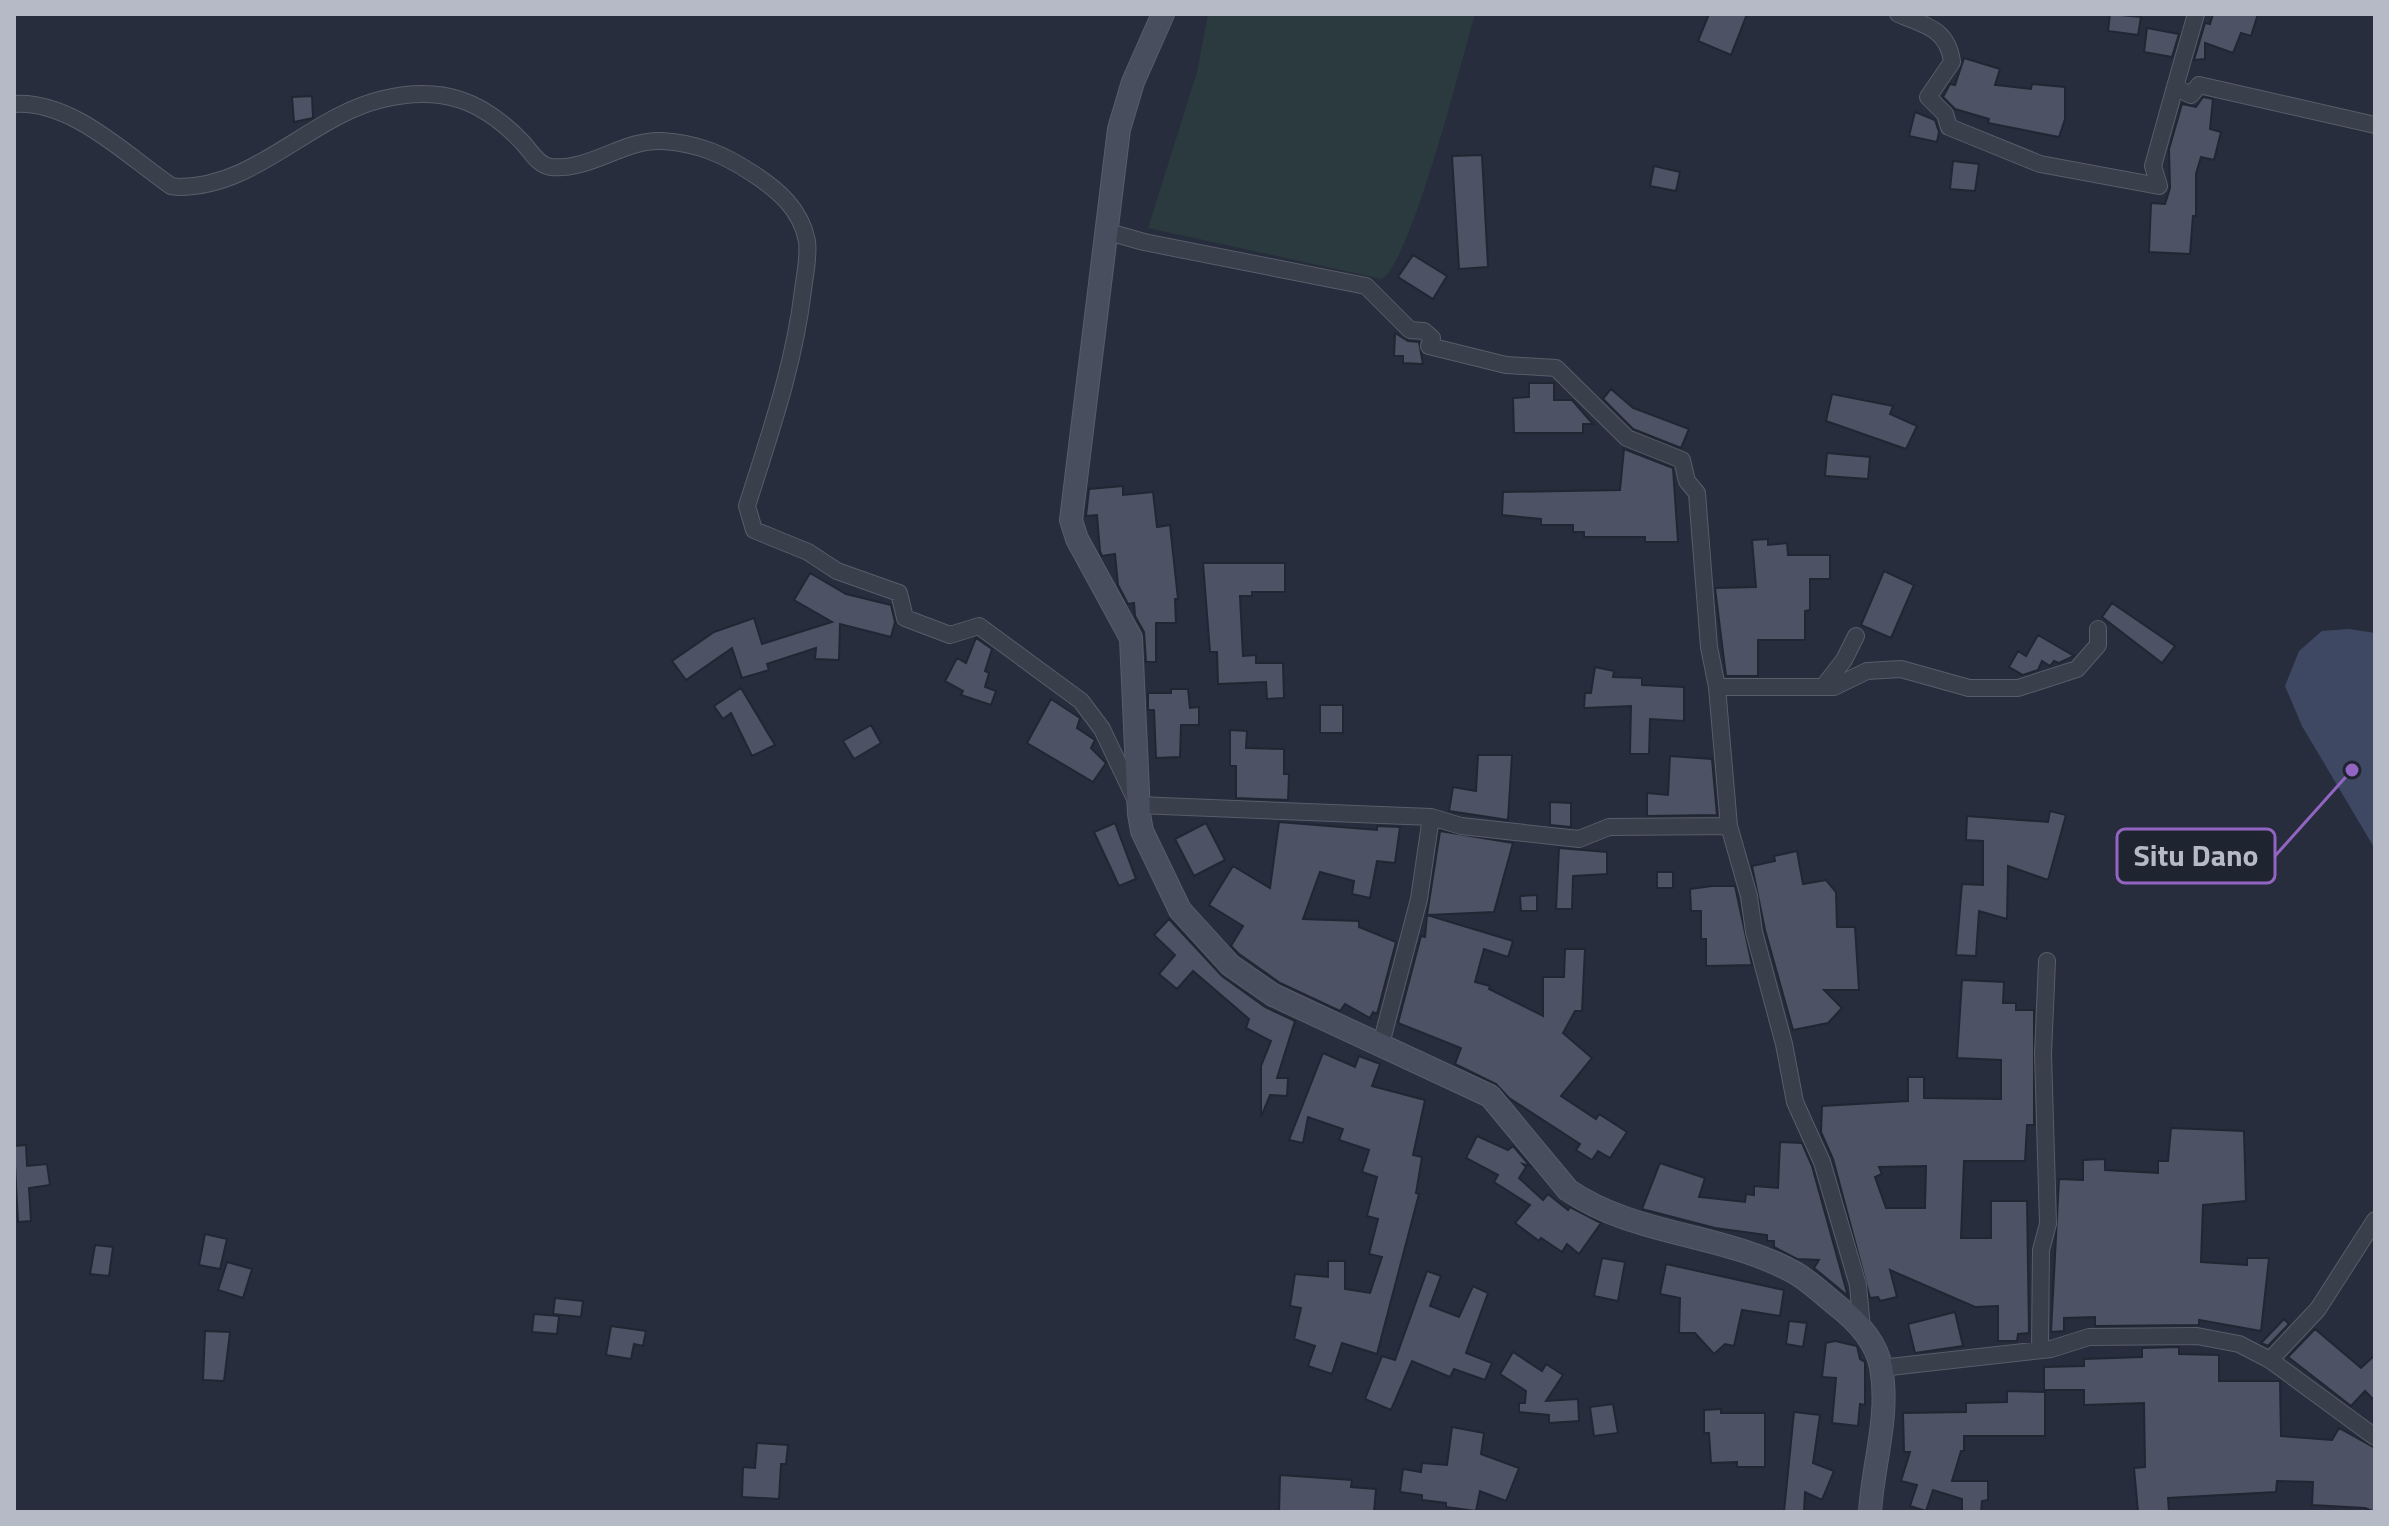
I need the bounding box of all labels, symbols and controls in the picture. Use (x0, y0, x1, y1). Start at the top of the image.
callout: Situ Dano (2117, 829, 2275, 883)
text: Situ Dano (2133, 832, 2259, 878)

